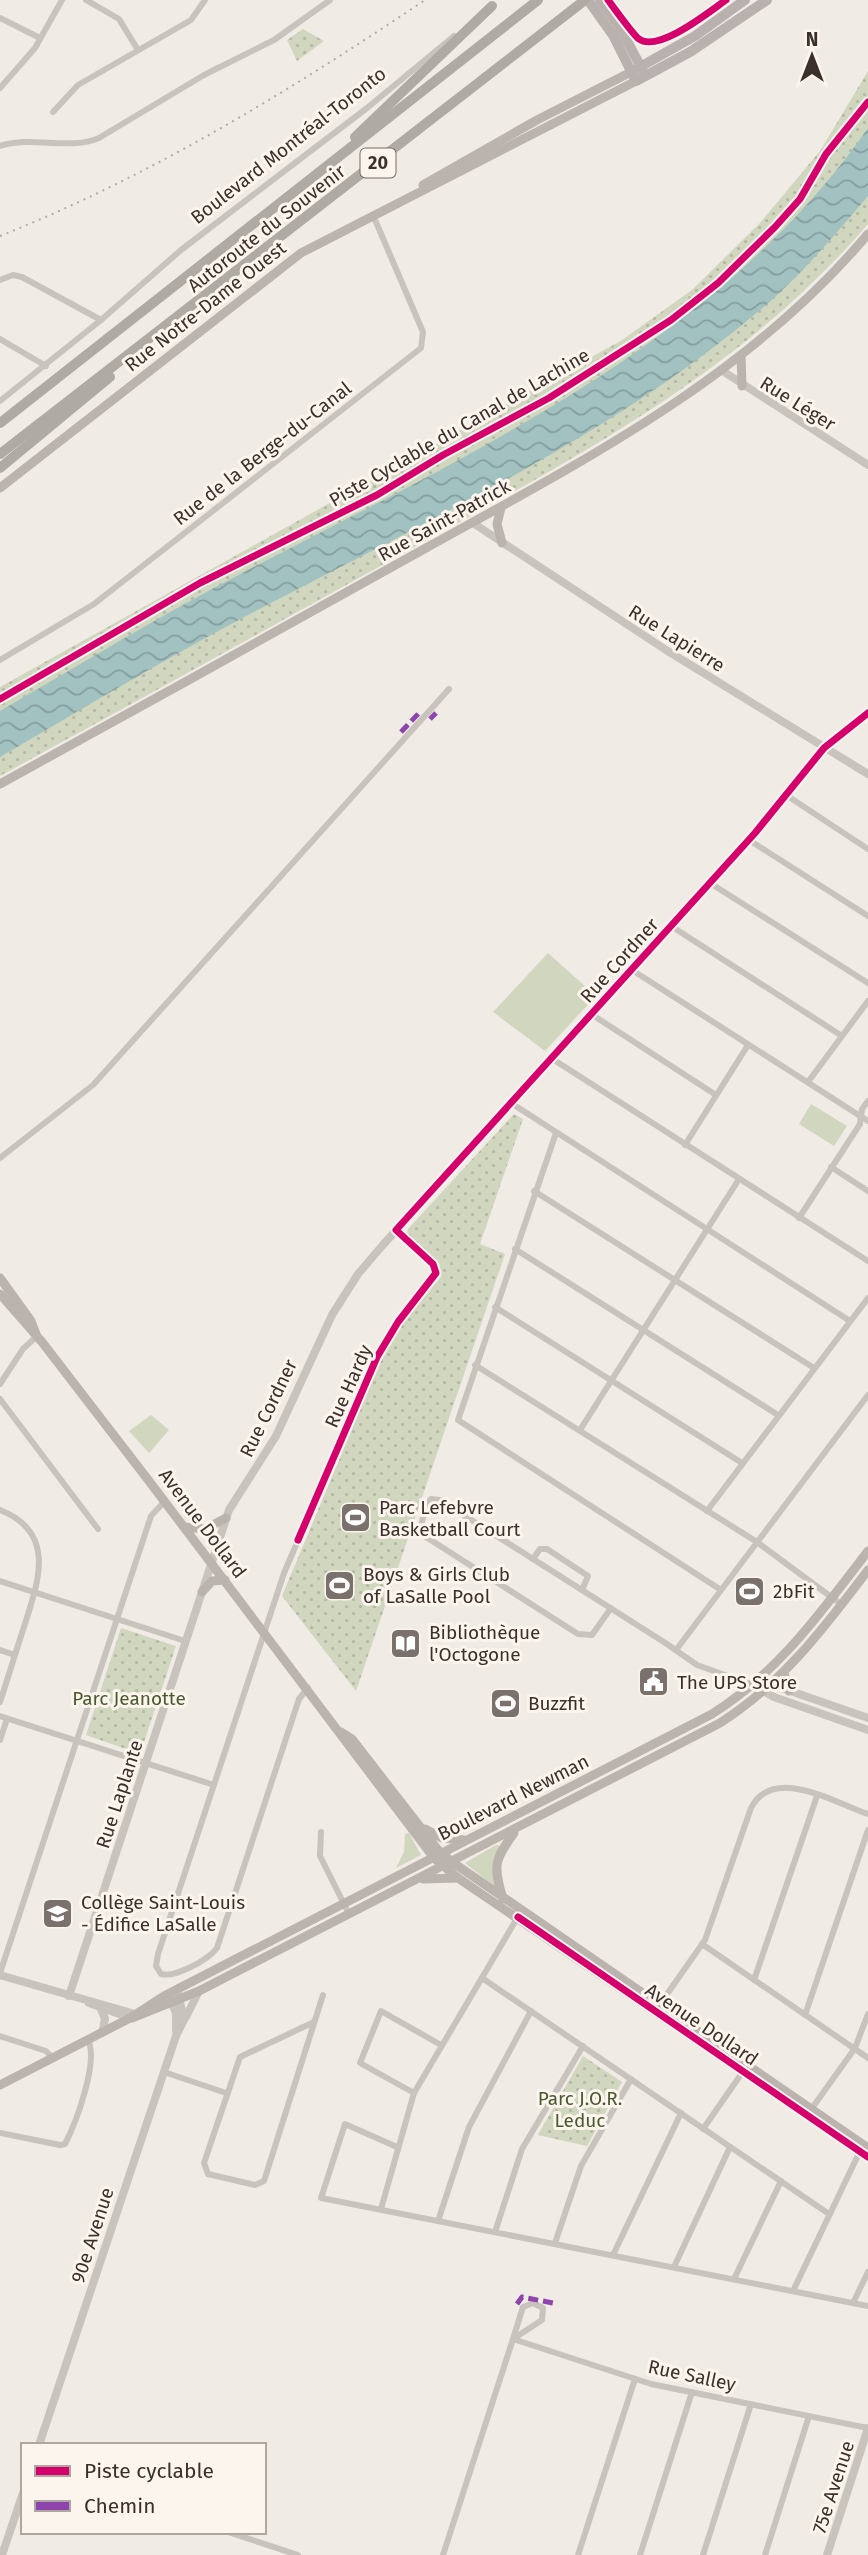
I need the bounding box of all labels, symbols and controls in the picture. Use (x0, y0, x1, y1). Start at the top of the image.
north arrow (777, 21, 847, 91)
text: N (806, 28, 818, 51)
street label: Boulevard Montréal-Toronto (186, 62, 391, 229)
road number: 20 (360, 148, 396, 178)
street label: Autoroute du Souvenir (183, 159, 350, 297)
street label: Rue Notre-Dame Ouest (120, 236, 291, 376)
street label: Piste Cyclable du Canal de Lachine (325, 343, 594, 512)
street label: Rue Léger (756, 371, 840, 436)
street label: Rue de la Berge-du-Canal (169, 376, 356, 530)
street label: Rue Saint-Patrick (374, 474, 515, 566)
street label: Rue Lapierre (624, 600, 729, 677)
street label: Rue Cordner (575, 913, 664, 1008)
street label: Rue Hardy (320, 1340, 377, 1431)
street label: Rue Cordner (235, 1355, 302, 1461)
street label: Avenue Dollard (154, 1464, 251, 1583)
place label: Parc Lefebvre Basketball Court (379, 1496, 521, 1541)
sports icon: Parc Lefebvre Basketball Court (339, 1501, 373, 1535)
place label: Boys & Girls Club of LaSalle Pool (363, 1563, 510, 1608)
sports icon: Boys & Girls Club of LaSalle Pool (323, 1568, 357, 1602)
sports icon: 2bFit (733, 1574, 767, 1608)
place label: 2bFit (773, 1580, 815, 1603)
place label: Bibliothèque l'Octogone (429, 1621, 540, 1666)
library icon: Bibliothèque l'Octogone (389, 1626, 423, 1660)
public building icon: The UPS Store (637, 1665, 671, 1699)
place label: The UPS Store (677, 1671, 797, 1694)
sports icon: Buzzfit (488, 1686, 522, 1720)
park label: Parc Jeanotte (72, 1687, 186, 1710)
place label: Buzzfit (528, 1692, 585, 1715)
street label: Rue Laplante (91, 1737, 148, 1851)
street label: Boulevard Newman (434, 1749, 593, 1846)
place label: Collège Saint-Louis - Édifice LaSalle (81, 1891, 245, 1936)
school or university icon: Collège Saint-Louis - Édifice LaSalle (41, 1896, 75, 1930)
street label: Avenue Dollard (641, 1978, 762, 2071)
park label: Parc J.O.R. Leduc (538, 2087, 622, 2132)
street label: 90e Avenue (66, 2185, 119, 2286)
street label: Rue Salley (646, 2355, 738, 2396)
street label: 75e Avenue (808, 2438, 859, 2536)
legend (21, 2443, 266, 2534)
text: Piste cyclable (84, 2458, 214, 2484)
text: Chemin (84, 2493, 156, 2519)

